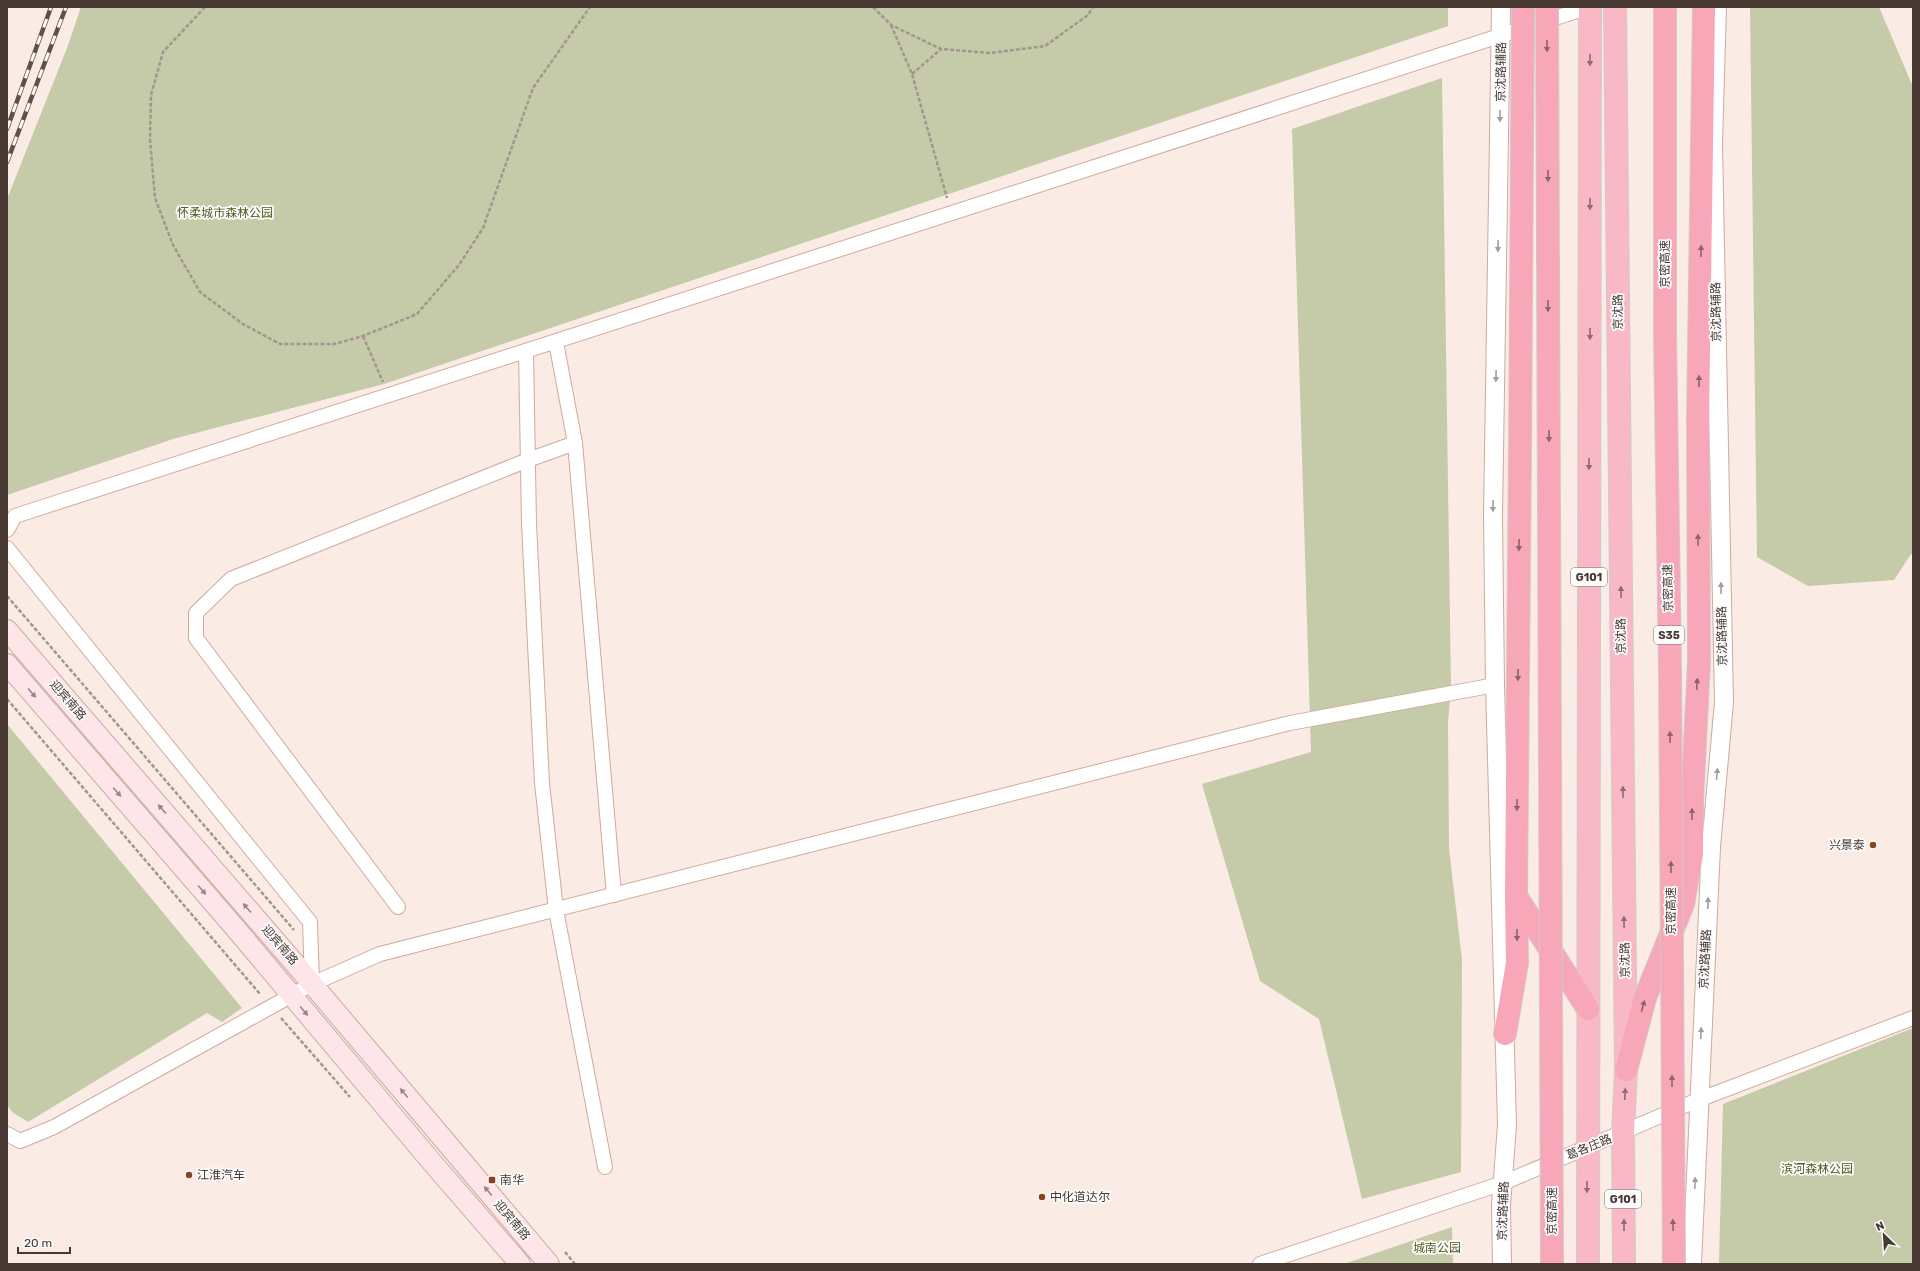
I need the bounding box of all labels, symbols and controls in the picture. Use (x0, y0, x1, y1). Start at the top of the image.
one-way arrow (1544, 40, 1550, 53)
street label: 京沈路辅路 (1493, 42, 1509, 102)
one-way arrow (1587, 54, 1593, 67)
one-way arrow (1497, 110, 1504, 122)
one-way arrow (1544, 170, 1551, 182)
one-way arrow (1587, 198, 1593, 211)
park label: 怀柔城市森林公园 (177, 206, 273, 220)
one-way arrow (1495, 240, 1501, 253)
street label: 京密高速 (1658, 240, 1672, 288)
one-way arrow (1697, 245, 1704, 257)
street label: 京沈路辅路 (1708, 282, 1724, 342)
street label: 京沈路 (1611, 294, 1625, 330)
one-way arrow (1545, 300, 1551, 313)
one-way arrow (1587, 328, 1593, 341)
one-way arrow (1492, 370, 1499, 382)
one-way arrow (1696, 374, 1702, 387)
one-way arrow (1546, 430, 1552, 443)
one-way arrow (1586, 458, 1592, 471)
one-way arrow (1490, 500, 1496, 513)
one-way arrow (1695, 533, 1701, 546)
one-way arrow (1516, 539, 1522, 552)
street label: 京密高速 (1661, 564, 1675, 612)
road number: G101 (1571, 568, 1607, 586)
one-way arrow (1718, 582, 1725, 594)
one-way arrow (1618, 585, 1624, 598)
street label: 京沈路辅路 (1714, 606, 1730, 666)
street label: 京沈路 (1614, 618, 1628, 654)
road number: S35 (1654, 626, 1684, 644)
one-way arrow (1515, 669, 1521, 682)
street label: 迎宾南路 (47, 677, 89, 723)
one-way arrow (1694, 678, 1701, 690)
one-way arrow (28, 688, 37, 699)
one-way arrow (1667, 730, 1673, 743)
one-way arrow (1714, 768, 1721, 780)
one-way arrow (1620, 785, 1626, 798)
one-way arrow (113, 787, 122, 797)
one-way arrow (1514, 799, 1520, 812)
one-way arrow (158, 804, 167, 815)
one-way arrow (1689, 807, 1695, 820)
place label: 兴景泰 (1829, 838, 1865, 852)
marker: 兴景泰 (1868, 840, 1878, 850)
one-way arrow (1668, 860, 1674, 873)
one-way arrow (198, 885, 207, 896)
street label: 京密高速 (1664, 887, 1678, 935)
one-way arrow (1705, 896, 1711, 909)
one-way arrow (243, 902, 252, 913)
one-way arrow (1621, 915, 1627, 928)
street label: 迎宾南路 (259, 922, 301, 968)
one-way arrow (1513, 929, 1520, 941)
street label: 京沈路辅路 (1696, 929, 1714, 989)
street label: 京沈路 (1618, 942, 1632, 978)
one-way arrow (1640, 999, 1646, 1011)
one-way arrow (300, 1005, 309, 1016)
one-way arrow (1698, 1027, 1705, 1039)
one-way arrow (1669, 1074, 1675, 1087)
one-way arrow (399, 1087, 408, 1098)
one-way arrow (1621, 1088, 1628, 1100)
street label: 葛各庄路 (1564, 1132, 1614, 1162)
park label: 滨河森林公园 (1781, 1162, 1853, 1176)
place label: 江淮汽车 (197, 1168, 245, 1182)
marker: 江淮汽车 (184, 1170, 194, 1180)
place label: 南华 (500, 1173, 524, 1187)
marker: 南华 (487, 1175, 497, 1185)
one-way arrow (1692, 1177, 1699, 1189)
street label: 京沈路辅路 (1495, 1181, 1511, 1241)
one-way arrow (1584, 1181, 1590, 1194)
one-way arrow (483, 1186, 492, 1197)
street label: 京密高速 (1545, 1187, 1559, 1235)
place label: 中化道达尔 (1050, 1190, 1110, 1204)
road number: G101 (1605, 1190, 1641, 1208)
marker: 中化道达尔 (1037, 1192, 1047, 1202)
street label: 迎宾南路 (491, 1197, 533, 1243)
north arrow (1864, 1215, 1904, 1255)
one-way arrow (1621, 1218, 1627, 1231)
one-way arrow (1670, 1218, 1676, 1231)
text: N (1874, 1219, 1886, 1234)
scale bar (18, 1229, 70, 1255)
text: 20 m (24, 1236, 52, 1250)
park label: 城南公园 (1413, 1241, 1461, 1255)

